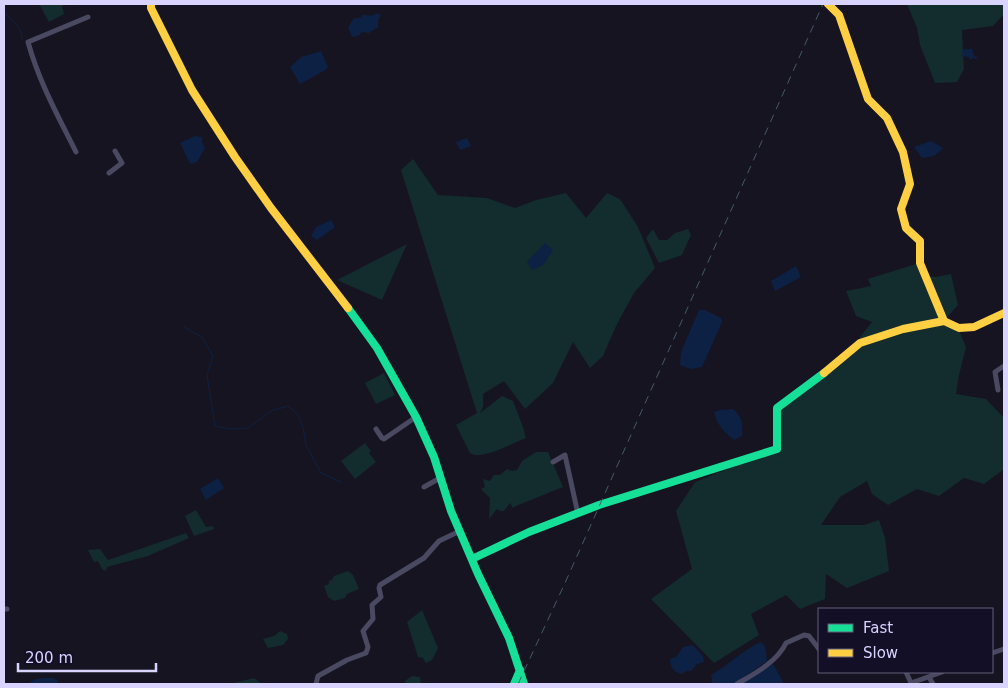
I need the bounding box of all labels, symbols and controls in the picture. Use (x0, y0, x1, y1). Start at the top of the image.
legend (818, 608, 993, 673)
text: Fast (863, 619, 893, 637)
scale bar (18, 640, 155, 672)
text: Slow (863, 644, 898, 662)
text: 200 m (25, 649, 73, 667)

